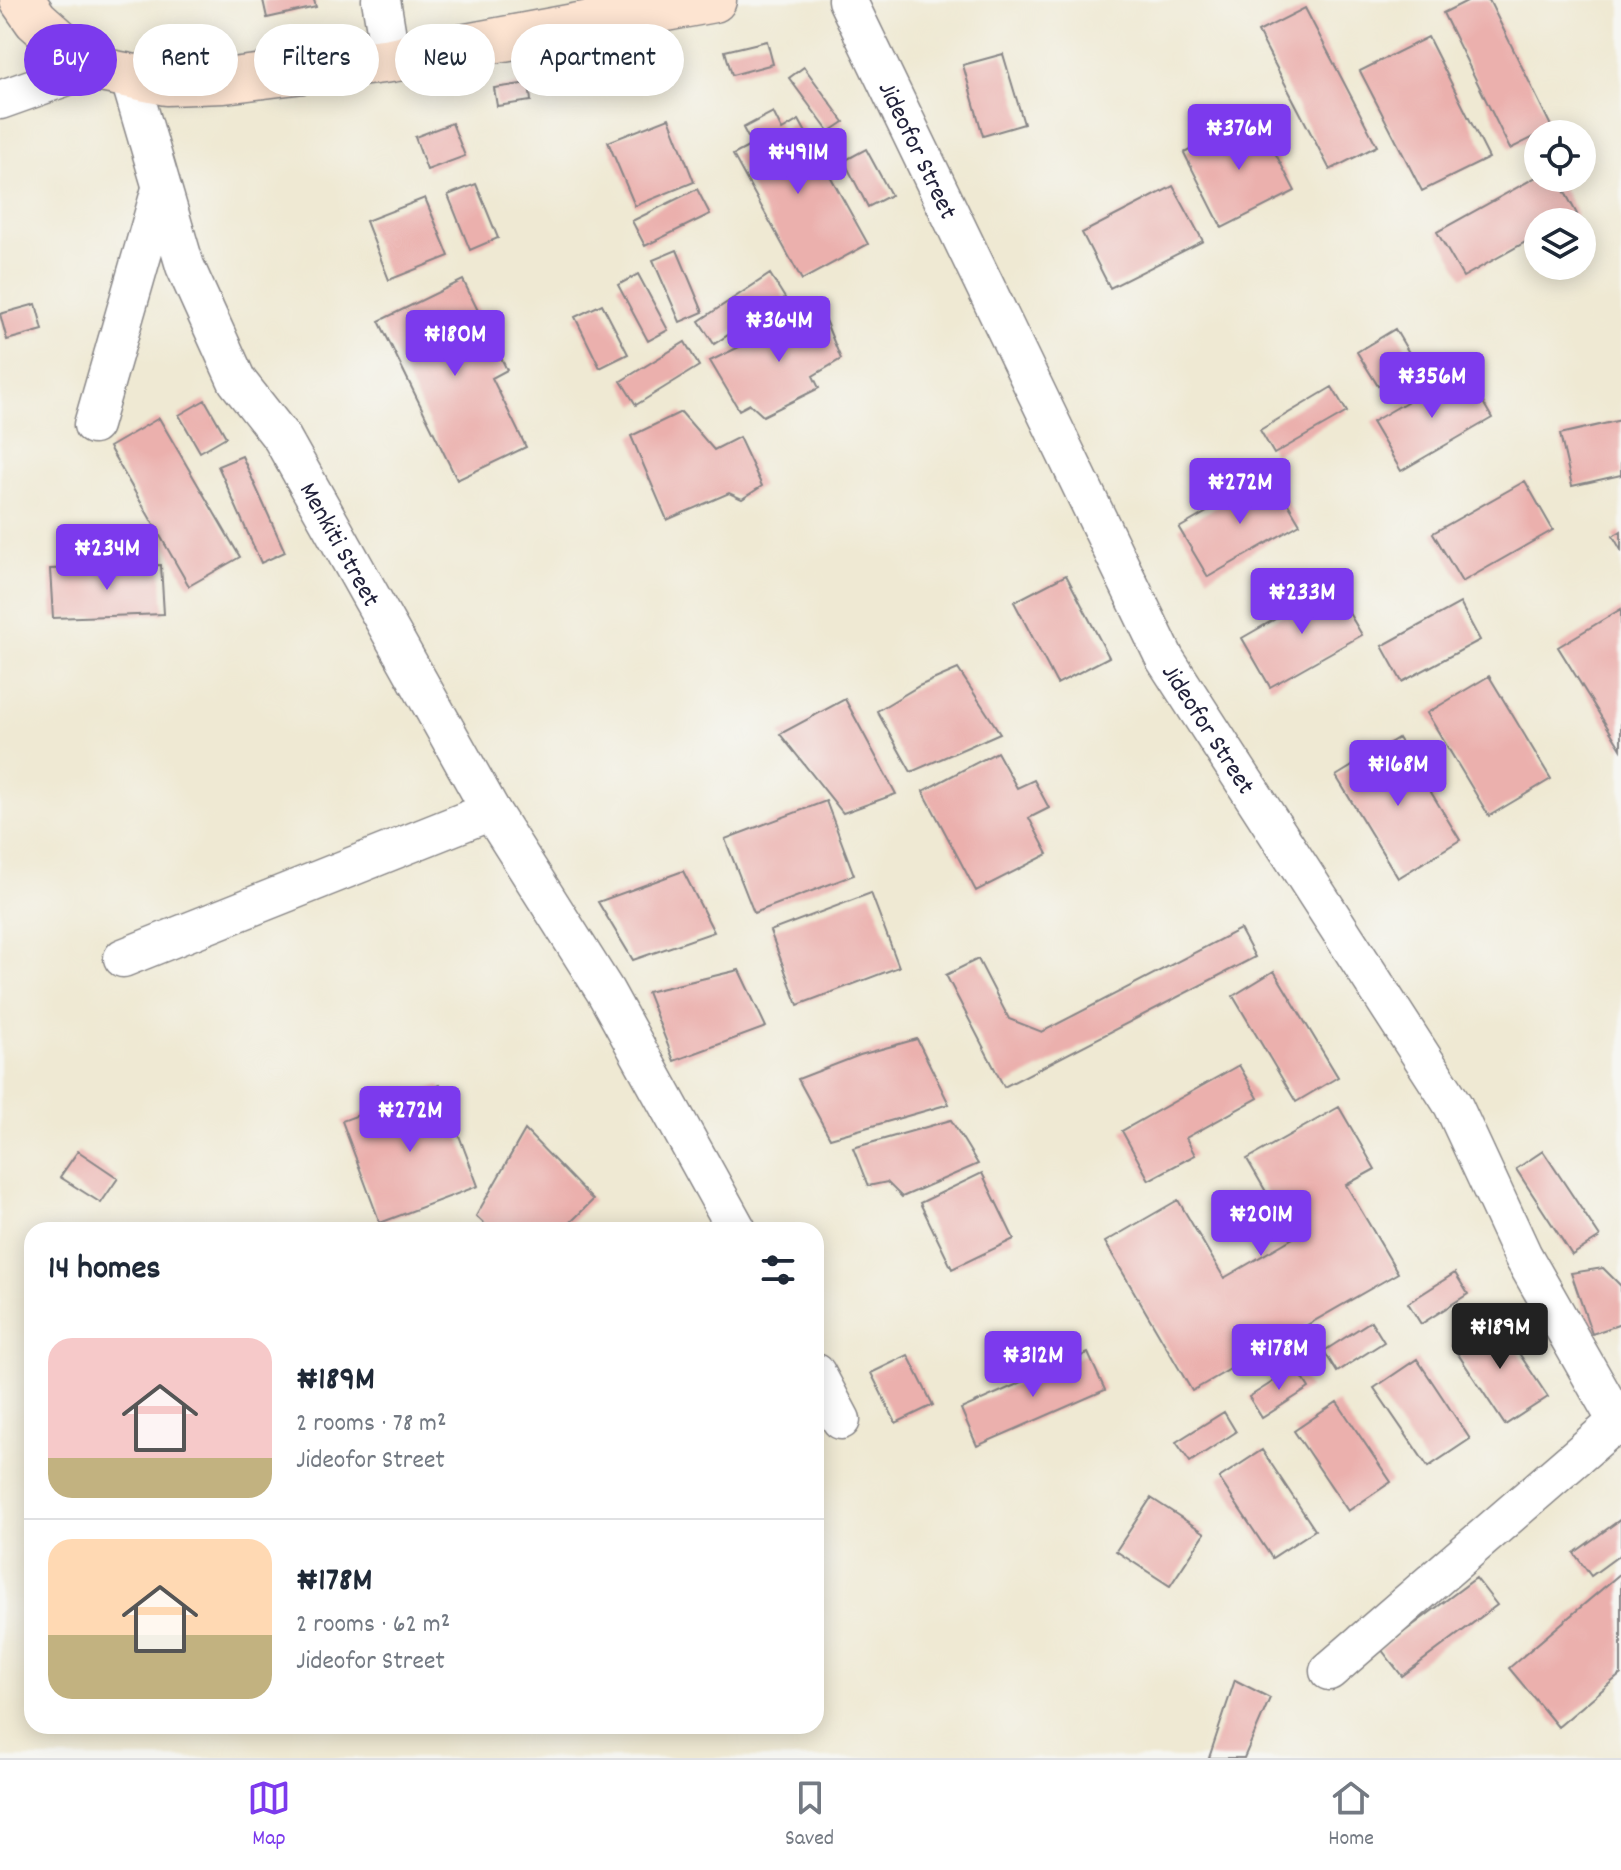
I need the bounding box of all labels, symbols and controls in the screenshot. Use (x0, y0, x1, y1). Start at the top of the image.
chip: Buy (24, 24, 117, 96)
chip: Rent (133, 24, 238, 96)
chip: Filters (254, 24, 379, 96)
chip: New (395, 24, 495, 96)
chip: Apartment (511, 24, 684, 96)
street label: Jideofor Street (867, 76, 965, 227)
pin: ₦376M (1183, 104, 1295, 172)
text: ₦376M (1206, 111, 1272, 148)
map controls (1524, 120, 1596, 280)
button: locate (1524, 120, 1596, 192)
pin: ₦491M (742, 128, 854, 196)
text: ₦491M (768, 135, 828, 172)
button: layers (1524, 208, 1596, 280)
pin: ₦364M (723, 296, 835, 364)
text: ₦364M (745, 303, 813, 340)
pin: ₦180M (399, 310, 511, 378)
text: ₦180M (424, 317, 486, 354)
pin: ₦356M (1376, 352, 1488, 420)
text: ₦356M (1398, 359, 1466, 396)
pin: ₦272M (1184, 458, 1296, 526)
text: ₦272M (1207, 465, 1273, 502)
street label: Menkiti Street (288, 476, 388, 615)
pin: ₦234M (51, 524, 163, 592)
text: ₦234M (74, 531, 140, 568)
pin: ₦233M (1246, 568, 1358, 636)
text: ₦233M (1269, 575, 1335, 612)
street label: Jideofor Street (1151, 657, 1263, 803)
pin: ₦168M (1342, 740, 1454, 808)
text: ₦168M (1367, 747, 1429, 784)
pin: ₦272M (354, 1086, 466, 1154)
text: ₦272M (377, 1093, 443, 1130)
pin: ₦201M (1205, 1190, 1317, 1258)
text: ₦201M (1229, 1197, 1293, 1234)
text: 14 homes (48, 1246, 161, 1295)
icon: filters (756, 1248, 800, 1292)
pin: ₦189M (1444, 1303, 1556, 1371)
text: ₦189M (1470, 1310, 1530, 1347)
pin: ₦178M (1223, 1324, 1335, 1392)
pin: ₦312M (977, 1331, 1089, 1399)
text: ₦178M (1250, 1331, 1308, 1368)
text: ₦312M (1003, 1338, 1063, 1375)
text: ₦189M (296, 1357, 375, 1406)
icon: home (112, 1370, 208, 1466)
text: 2 rooms · 78 m² (296, 1406, 446, 1443)
text: Jideofor Street (296, 1443, 445, 1480)
text: ₦178M (296, 1558, 372, 1607)
icon: home (112, 1571, 208, 1667)
text: 2 rooms · 62 m² (296, 1607, 450, 1644)
text: Jideofor Street (296, 1644, 445, 1681)
tab: Map (247, 1776, 291, 1855)
tab: Saved (785, 1776, 834, 1855)
tab: Home (1328, 1776, 1374, 1855)

